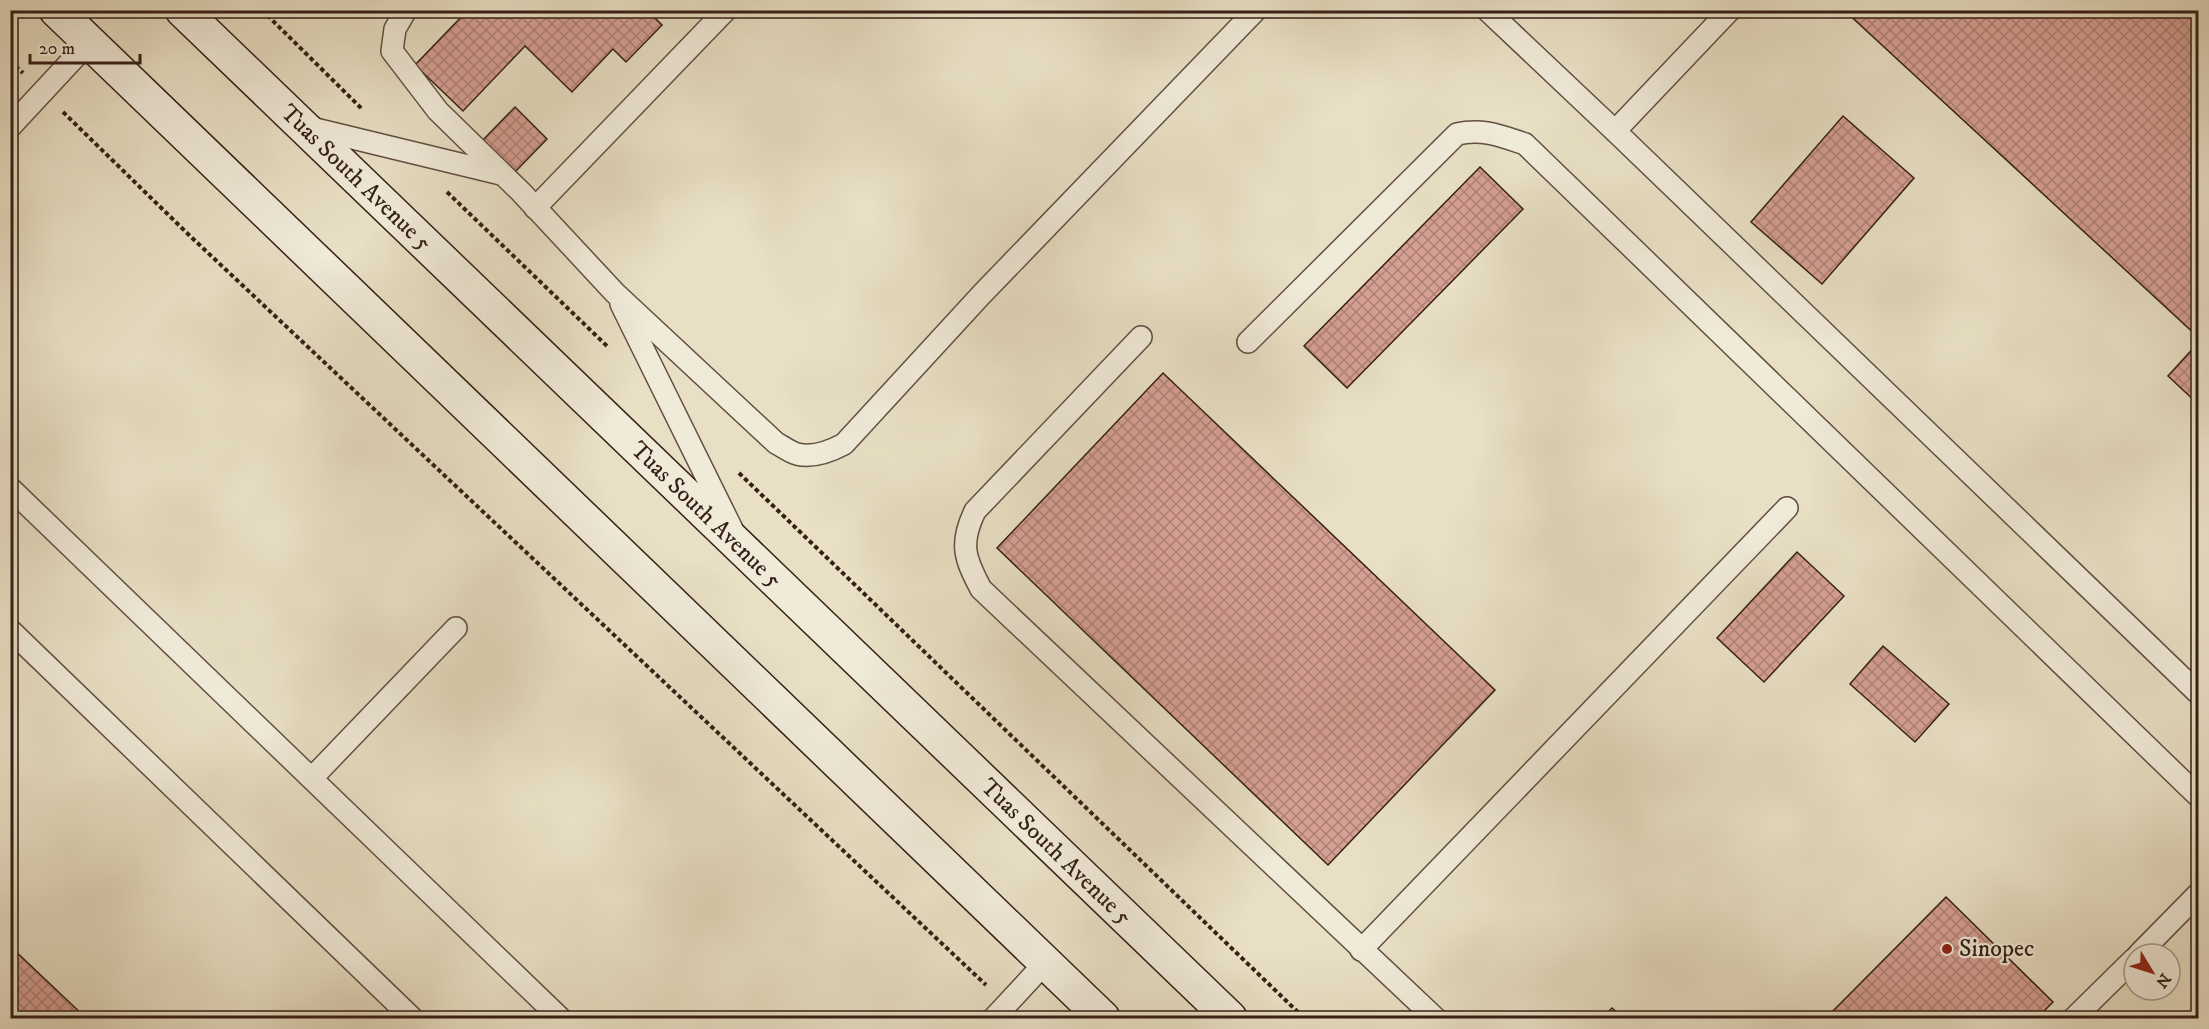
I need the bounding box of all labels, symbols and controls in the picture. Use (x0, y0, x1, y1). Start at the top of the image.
scale bar (30, 27, 140, 65)
text: 20 m (39, 38, 75, 60)
street label: Tuas South Avenue 5 (274, 98, 438, 258)
street label: Tuas South Avenue 5 (624, 435, 788, 595)
street label: Tuas South Avenue 5 (974, 772, 1138, 932)
place label: Sinopec (1959, 934, 2034, 964)
marker: Sinopec (1940, 942, 1954, 956)
north arrow (2122, 942, 2182, 1002)
text: N (2151, 969, 2175, 992)

